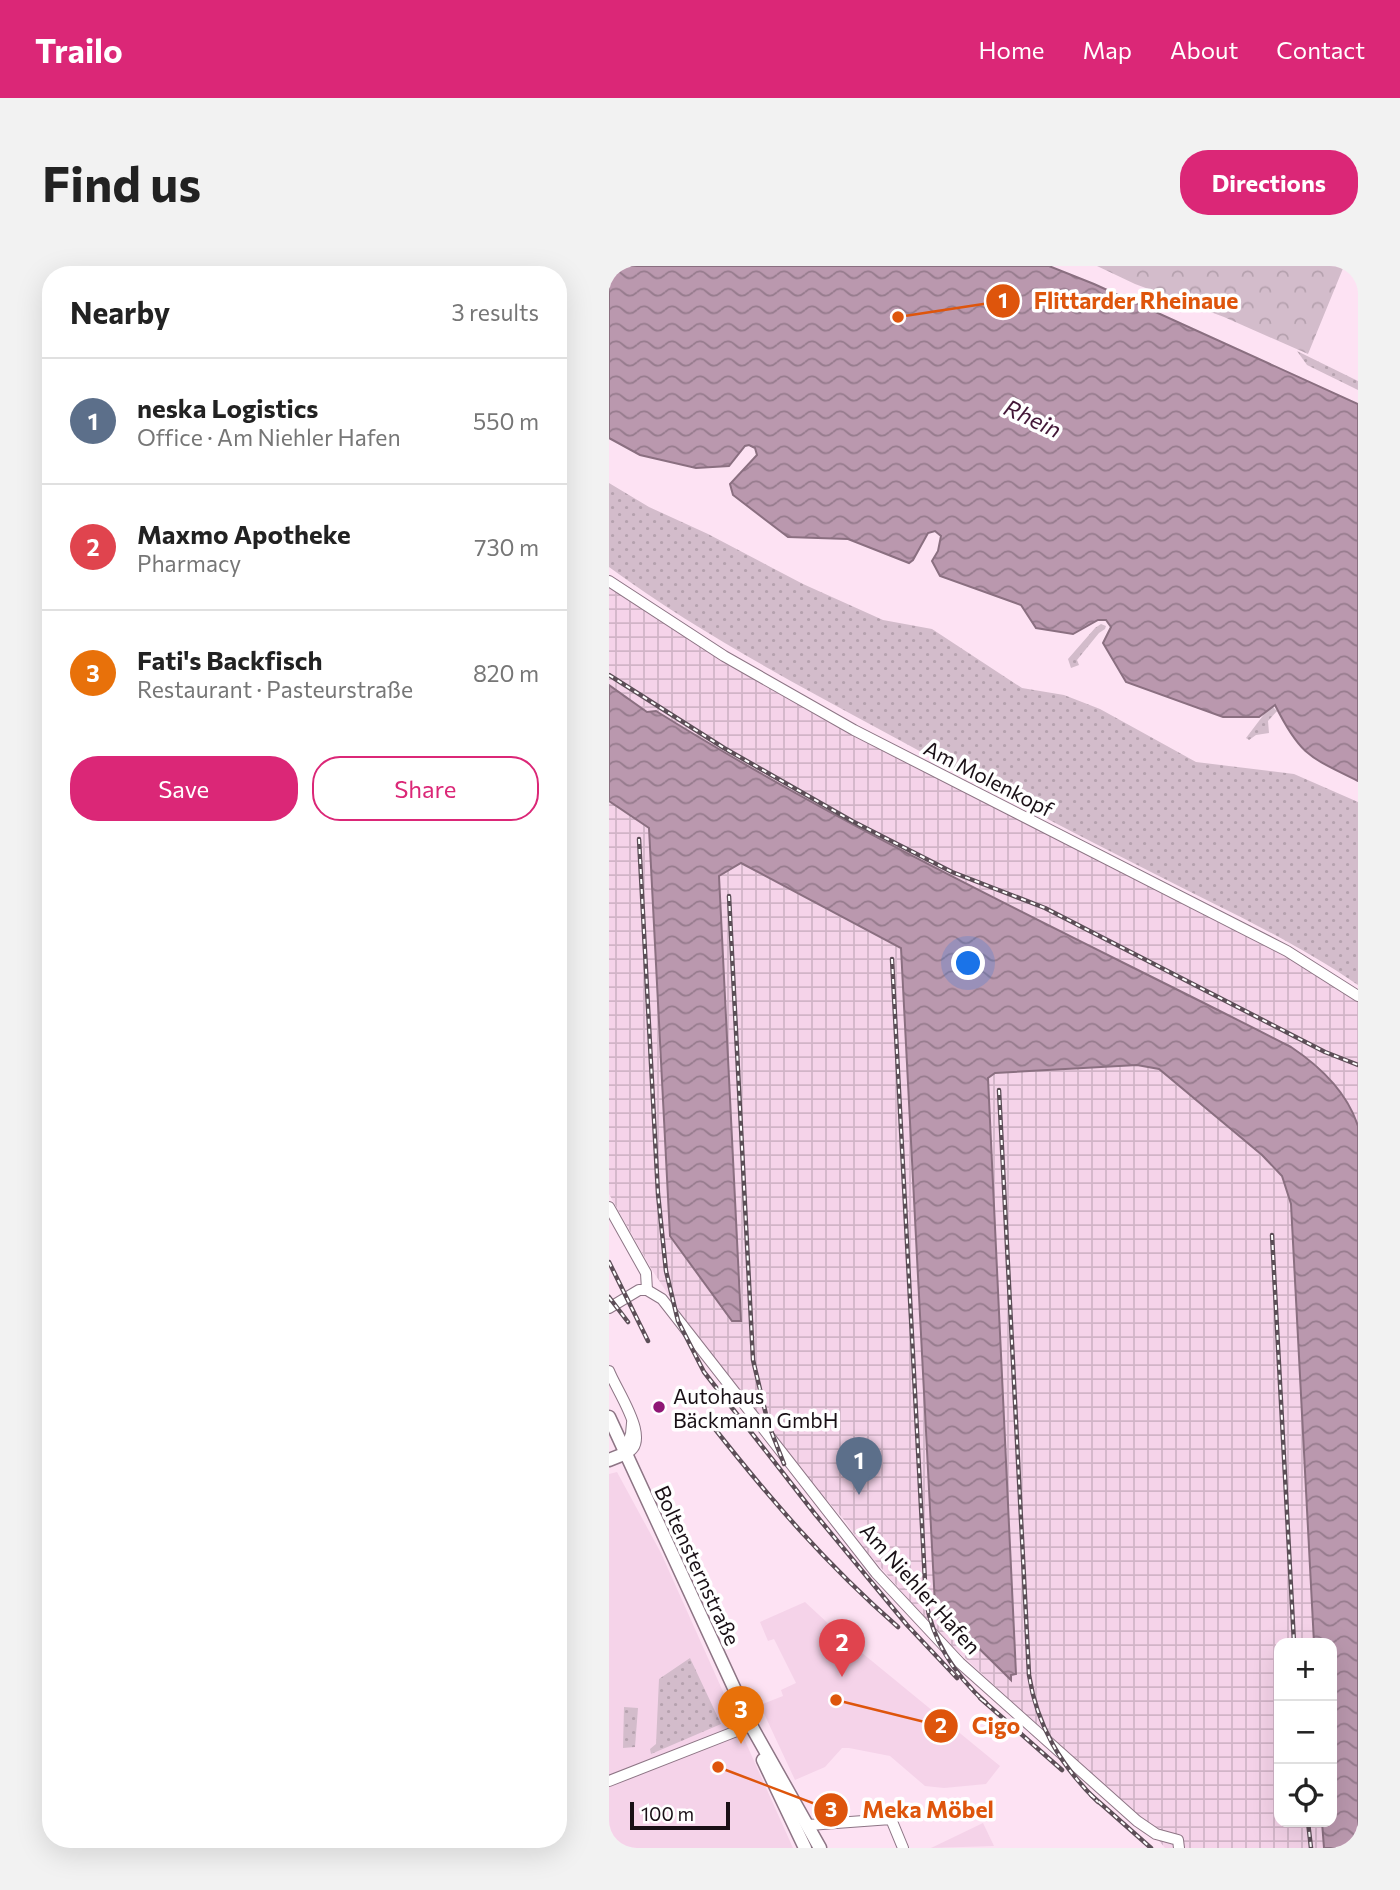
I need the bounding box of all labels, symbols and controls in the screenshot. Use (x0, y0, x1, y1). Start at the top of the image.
text: Trailo (35, 29, 123, 70)
text: Home (979, 35, 1045, 64)
text: Map (1083, 35, 1132, 64)
text: About (1170, 35, 1238, 64)
text: Contact (1276, 35, 1365, 64)
button: Directions (1180, 150, 1358, 215)
text: Find us (42, 152, 201, 212)
callout: Flittarder Rheinaue (985, 279, 1253, 323)
text: Flittarder Rheinaue (1034, 286, 1238, 314)
text: 1 (998, 287, 1008, 312)
text: Nearby (70, 293, 170, 330)
text: 3 results (452, 298, 539, 326)
text: neska Logistics (137, 392, 319, 423)
water label: Rhein (1000, 393, 1066, 443)
text: 1 (88, 407, 98, 435)
text: 550 m (473, 407, 539, 435)
text: Office · Am Niehler Hafen (137, 423, 401, 451)
text: Maxmo Apotheke (137, 518, 351, 549)
text: 2 (86, 533, 100, 561)
text: 730 m (474, 533, 539, 561)
text: Pharmacy (137, 549, 241, 577)
text: Fati's Backfisch (137, 644, 322, 675)
text: 3 (86, 659, 100, 687)
text: 820 m (473, 659, 539, 687)
text: Restaurant · Pasteurstraße (137, 675, 413, 703)
street label: Am Molenkopf (920, 735, 1059, 822)
button: Save (70, 756, 298, 821)
button: Share (312, 756, 539, 821)
your location (951, 946, 985, 980)
place label: Autohaus Bäckmann GmbH (673, 1383, 838, 1432)
marker: Autohaus Bäckmann GmbH (651, 1399, 667, 1415)
pin: 1 (836, 1437, 882, 1495)
street label: Boltensternstraße (650, 1481, 746, 1649)
street label: Am Niehler Hafen (856, 1517, 986, 1659)
pin: 2 (819, 1619, 865, 1677)
map controls (1274, 1638, 1337, 1827)
button: + (1274, 1638, 1337, 1701)
pin: 3 (718, 1686, 764, 1744)
button: − (1274, 1701, 1337, 1764)
callout: Cigo (923, 1704, 1035, 1748)
text: Cigo (972, 1711, 1020, 1739)
text: 2 (935, 1712, 947, 1737)
button: locate (1274, 1764, 1337, 1827)
callout: Meka Möbel (814, 1788, 1008, 1832)
text: Meka Möbel (862, 1795, 994, 1823)
text: 3 (825, 1796, 837, 1821)
scale bar (630, 1799, 730, 1831)
text: 100 m (641, 1802, 694, 1825)

